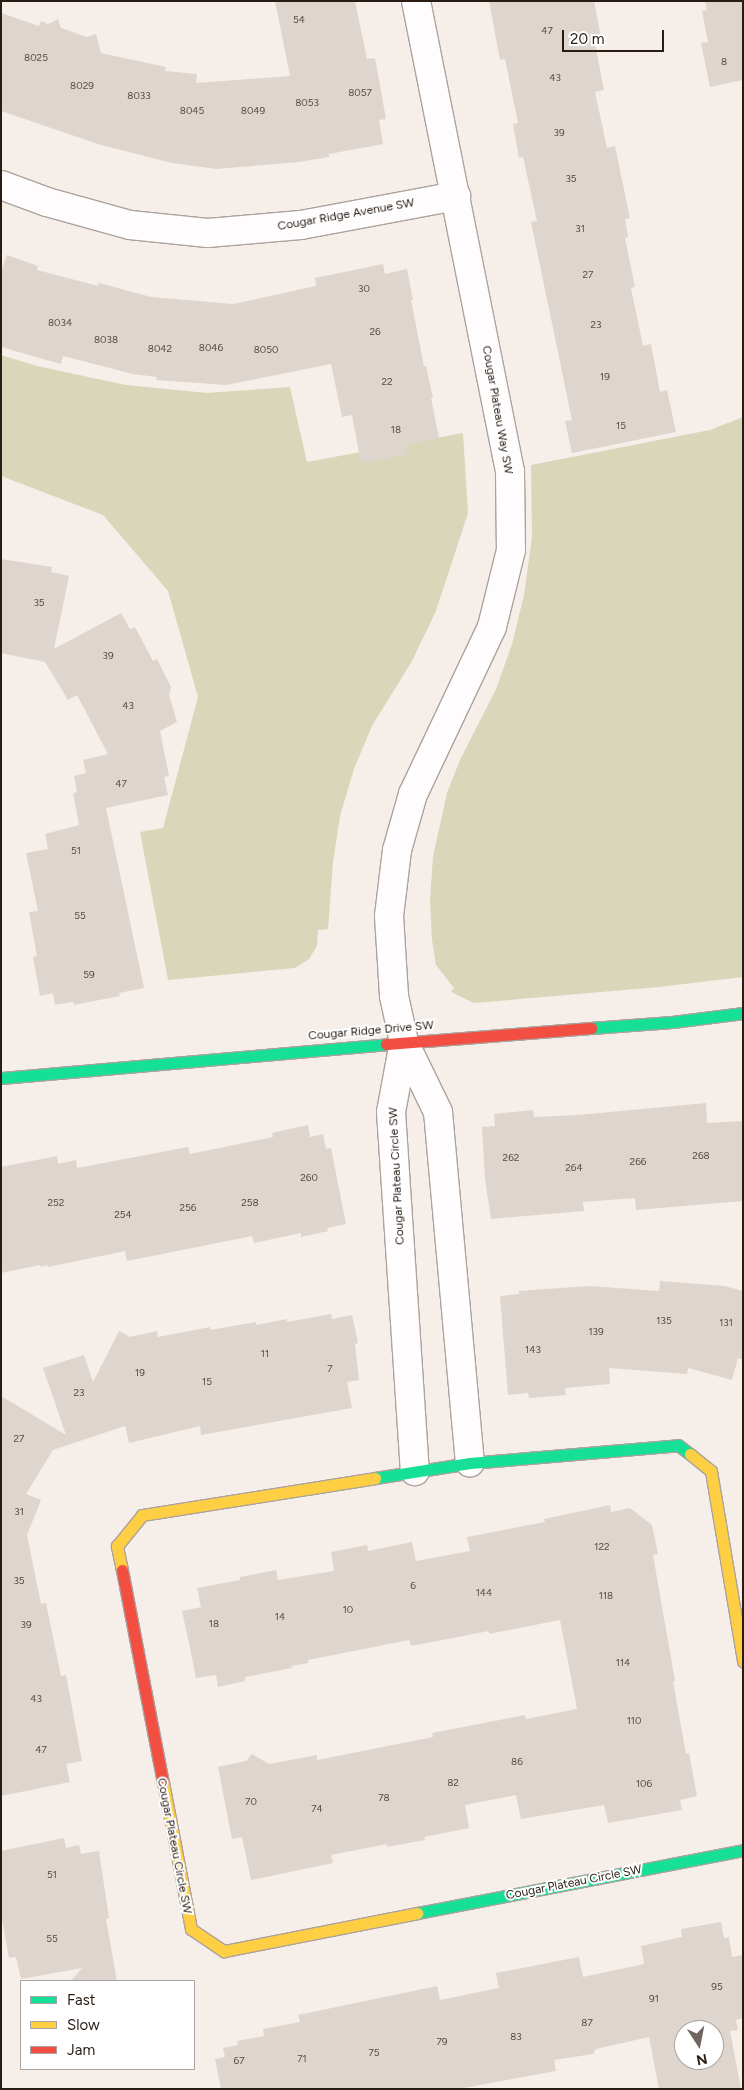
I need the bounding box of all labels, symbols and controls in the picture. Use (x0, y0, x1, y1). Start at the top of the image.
house number: 54 (293, 14, 305, 26)
scale bar (564, 20, 666, 52)
house number: 47 (541, 25, 553, 37)
text: 20 m (570, 30, 604, 48)
house number: 8025 (24, 52, 48, 64)
house number: 8 (721, 56, 727, 68)
house number: 43 (549, 72, 561, 84)
house number: 8029 (70, 80, 94, 92)
house number: 8057 (348, 87, 372, 99)
house number: 8033 (127, 90, 151, 102)
house number: 8053 (295, 97, 319, 109)
house number: 8045 (180, 105, 204, 117)
house number: 8049 (241, 105, 265, 117)
house number: 39 (553, 127, 565, 139)
house number: 35 (565, 173, 577, 185)
street label: Cougar Ridge Avenue SW (276, 196, 416, 234)
house number: 31 (575, 223, 585, 235)
house number: 27 (583, 269, 593, 281)
house number: 30 (358, 283, 370, 295)
house number: 8034 (48, 317, 72, 329)
house number: 23 (590, 319, 602, 331)
house number: 26 (369, 326, 381, 338)
house number: 8038 (94, 334, 118, 346)
house number: 8046 (199, 342, 223, 354)
house number: 8042 (148, 343, 172, 355)
house number: 8050 (254, 344, 278, 356)
street label: Cougar Plateau Way SW (479, 345, 515, 475)
house number: 19 (600, 371, 610, 383)
house number: 22 (381, 376, 393, 388)
house number: 15 (616, 420, 626, 432)
house number: 18 (391, 424, 401, 436)
house number: 35 (33, 597, 45, 609)
house number: 39 (102, 650, 114, 662)
house number: 43 (122, 700, 134, 712)
house number: 47 (115, 778, 127, 790)
house number: 51 (71, 845, 81, 857)
house number: 55 (74, 910, 86, 922)
house number: 59 (83, 969, 95, 981)
street label: Cougar Ridge Drive SW (308, 1018, 434, 1044)
street label: Cougar Plateau Circle SW (386, 1107, 408, 1245)
house number: 268 (692, 1150, 710, 1162)
house number: 262 (503, 1152, 519, 1164)
house number: 266 (630, 1156, 646, 1168)
house number: 264 (565, 1162, 583, 1174)
house number: 260 (300, 1172, 318, 1184)
house number: 252 (48, 1197, 64, 1209)
house number: 258 (241, 1197, 259, 1209)
house number: 256 (180, 1202, 196, 1214)
house number: 254 (114, 1209, 132, 1221)
house number: 135 (656, 1315, 672, 1327)
house number: 131 (719, 1317, 733, 1329)
house number: 139 (588, 1326, 604, 1338)
house number: 143 (525, 1344, 541, 1356)
house number: 11 (261, 1348, 269, 1360)
house number: 7 (327, 1363, 333, 1375)
house number: 19 (135, 1367, 145, 1379)
house number: 15 (202, 1376, 212, 1388)
house number: 23 (73, 1387, 85, 1399)
house number: 27 (14, 1433, 24, 1445)
house number: 31 (14, 1506, 24, 1518)
house number: 122 (594, 1541, 610, 1553)
house number: 35 (13, 1575, 25, 1587)
house number: 6 (410, 1580, 416, 1592)
house number: 144 (476, 1587, 492, 1599)
house number: 118 (599, 1590, 613, 1602)
house number: 10 (343, 1604, 353, 1616)
house number: 14 (275, 1611, 285, 1623)
house number: 18 (209, 1618, 219, 1630)
house number: 39 (20, 1619, 32, 1631)
house number: 114 (616, 1657, 630, 1669)
house number: 43 (30, 1693, 42, 1705)
house number: 110 (627, 1715, 641, 1727)
house number: 47 (35, 1744, 47, 1756)
house number: 86 (511, 1756, 523, 1768)
street label: Cougar Plateau Circle SW (154, 1777, 194, 1915)
house number: 82 (447, 1777, 459, 1789)
house number: 106 (636, 1778, 652, 1790)
house number: 78 (378, 1792, 390, 1804)
house number: 70 (245, 1796, 257, 1808)
house number: 74 (311, 1803, 323, 1815)
street label: Cougar Plateau Circle SW (505, 1863, 643, 1903)
house number: 51 (47, 1869, 57, 1881)
house number: 55 (46, 1933, 58, 1945)
legend (20, 1980, 195, 2070)
house number: 95 (711, 1981, 723, 1993)
text: Fast (67, 1991, 95, 2009)
house number: 91 (649, 1993, 659, 2005)
text: Slow (67, 2016, 100, 2034)
house number: 87 (581, 2017, 593, 2029)
north arrow (674, 2020, 724, 2070)
house number: 83 (510, 2031, 522, 2043)
house number: 79 (436, 2036, 448, 2048)
text: Jam (67, 2041, 95, 2059)
house number: 75 (368, 2047, 380, 2059)
text: N (695, 2050, 709, 2069)
house number: 71 (297, 2053, 307, 2065)
house number: 67 (233, 2055, 245, 2067)

